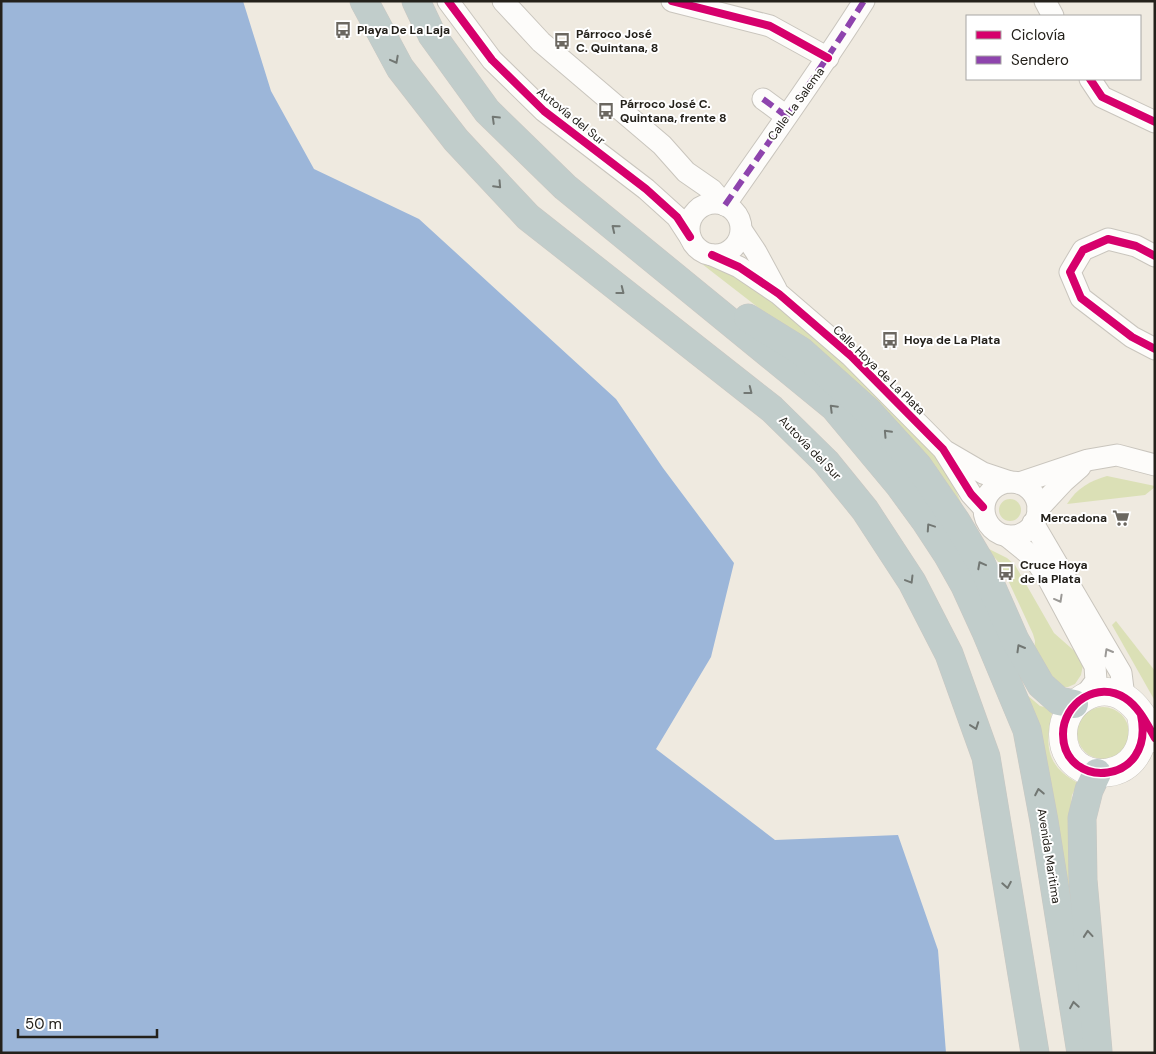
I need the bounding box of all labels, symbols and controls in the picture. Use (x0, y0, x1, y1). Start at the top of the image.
legend (966, 15, 1141, 80)
bus stop icon: Playa De La Laja (333, 20, 353, 40)
place label: Playa De La Laja (357, 22, 450, 38)
text: Ciclovía (1011, 25, 1065, 45)
place label: Párroco José C. Quintana, 8 (576, 26, 658, 56)
bus stop icon: Párroco José C. Quintana, 8 (552, 31, 572, 51)
text: Sendero (1011, 50, 1069, 70)
one-way arrow (389, 54, 399, 63)
street label: Calle La Salema (764, 64, 828, 144)
street label: Autovía del Sur (534, 84, 609, 149)
place label: Párroco José C. Quintana, frente 8 (620, 96, 727, 126)
bus stop icon: Párroco José C. Quintana, frente 8 (596, 101, 616, 121)
one-way arrow (492, 116, 501, 125)
one-way arrow (492, 180, 501, 189)
one-way arrow (612, 225, 621, 234)
one-way arrow (616, 285, 625, 294)
street label: Calle Hoya de La Plata (830, 322, 928, 418)
bus stop icon: Hoya de La Plata (880, 330, 900, 350)
place label: Hoya de La Plata (904, 332, 1000, 348)
one-way arrow (743, 386, 752, 394)
one-way arrow (830, 405, 839, 414)
street label: Autovía del Sur (775, 412, 845, 484)
one-way arrow (884, 429, 893, 438)
supermarket icon: Mercadona (1111, 508, 1131, 528)
place label: Mercadona (1040, 510, 1107, 526)
one-way arrow (926, 523, 936, 532)
place label: Cruce Hoya de la Plata (1020, 557, 1088, 587)
one-way arrow (977, 561, 987, 570)
bus stop icon: Cruce Hoya de la Plata (996, 562, 1016, 582)
one-way arrow (904, 574, 914, 583)
one-way arrow (1053, 594, 1063, 603)
one-way arrow (1016, 644, 1026, 653)
one-way arrow (1105, 649, 1115, 658)
one-way arrow (969, 721, 979, 730)
one-way arrow (1034, 788, 1044, 797)
street label: Avenida Maritima (1034, 807, 1064, 905)
one-way arrow (1001, 880, 1011, 889)
one-way arrow (1083, 930, 1094, 938)
one-way arrow (1069, 1000, 1079, 1009)
scale bar (18, 1006, 156, 1038)
text: 50 m (25, 1014, 62, 1034)

